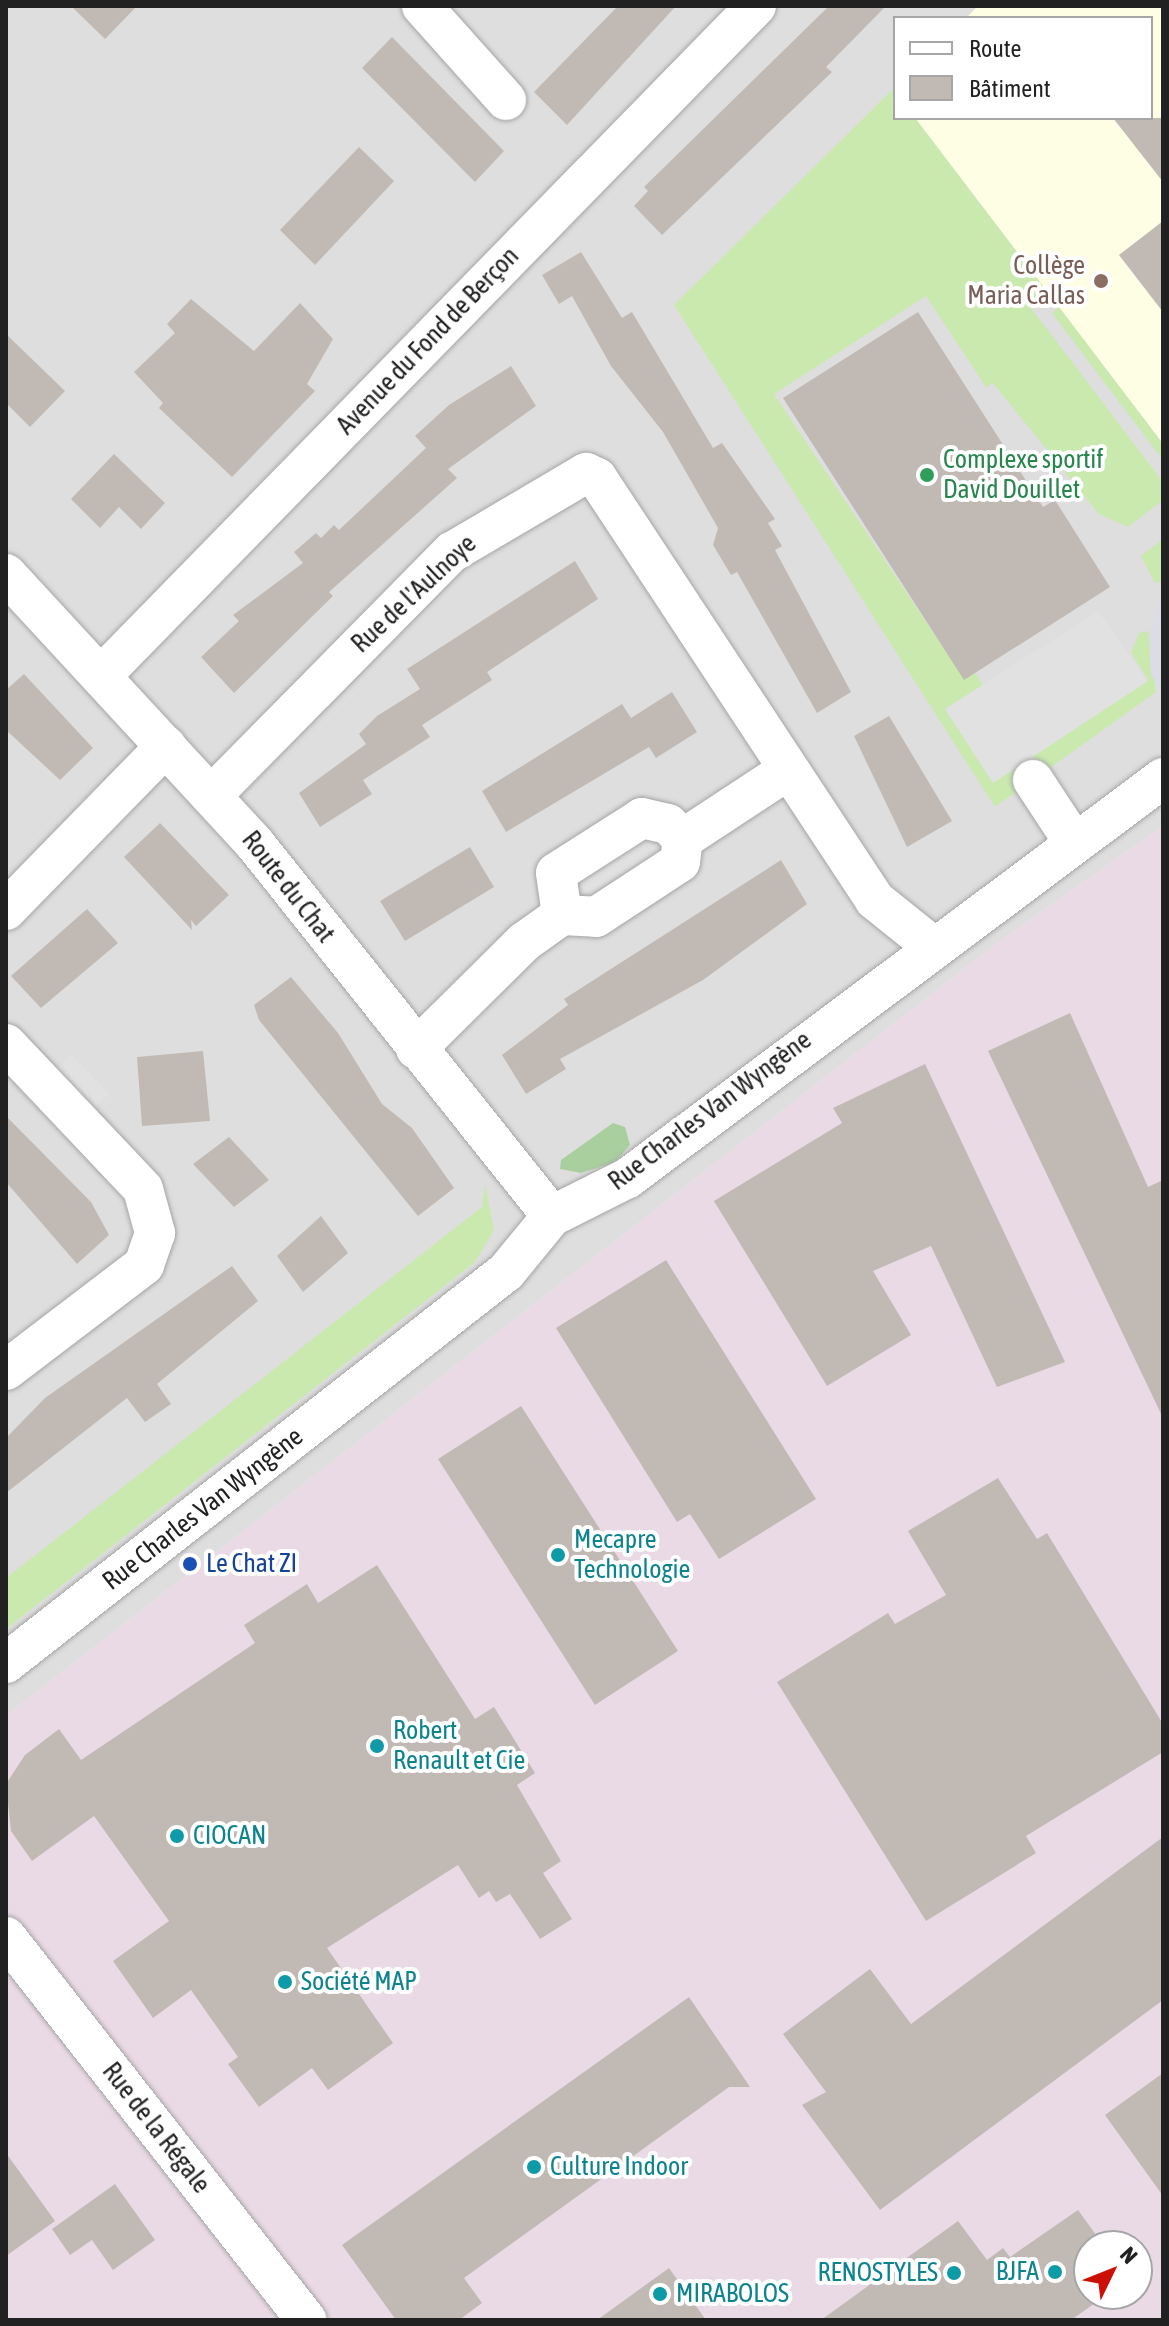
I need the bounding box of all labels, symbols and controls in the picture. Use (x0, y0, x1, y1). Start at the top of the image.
legend (893, 16, 1153, 120)
text: Route (969, 35, 1021, 62)
text: Bâtiment (969, 75, 1051, 102)
street label: Avenue du Fond de Berçon (330, 241, 526, 441)
place label: Collège Maria Callas (967, 250, 1085, 312)
marker: Collège Maria Callas (1092, 272, 1110, 290)
place label: Complexe sportif David Douillet (943, 444, 1104, 506)
marker: Complexe sportif David Douillet (918, 466, 936, 484)
street label: Rue de l'Aulnoye (345, 528, 483, 660)
street label: Route du Chat (235, 825, 341, 949)
street label: Rue Charles Van Wyngène (603, 1025, 817, 1197)
street label: Rue Charles Van Wyngène (97, 1421, 309, 1597)
place label: Mecapre Technologie (574, 1524, 690, 1586)
marker: Mecapre Technologie (549, 1546, 567, 1564)
place label: Le Chat ZI (206, 1548, 297, 1580)
marker: Le Chat ZI (181, 1555, 199, 1573)
place label: Robert Renault et Cie (393, 1715, 525, 1776)
marker: Robert Renault et Cie (368, 1737, 386, 1755)
place label: CIOCAN (193, 1820, 266, 1852)
marker: CIOCAN (168, 1827, 186, 1845)
place label: Société MAP (301, 1966, 417, 1998)
marker: Société MAP (276, 1973, 294, 1991)
street label: Rue de la Régale (95, 2056, 217, 2200)
place label: Culture Indoor (550, 2151, 688, 2183)
marker: Culture Indoor (525, 2158, 543, 2176)
north arrow (1073, 2230, 1153, 2310)
text: N (1115, 2241, 1143, 2269)
place label: BJFA (996, 2256, 1039, 2288)
place label: RENOSTYLES (817, 2257, 938, 2289)
marker: BJFA (1046, 2263, 1064, 2281)
marker: RENOSTYLES (945, 2264, 963, 2282)
place label: MIRABOLOS (676, 2278, 789, 2310)
marker: MIRABOLOS (651, 2285, 669, 2303)

